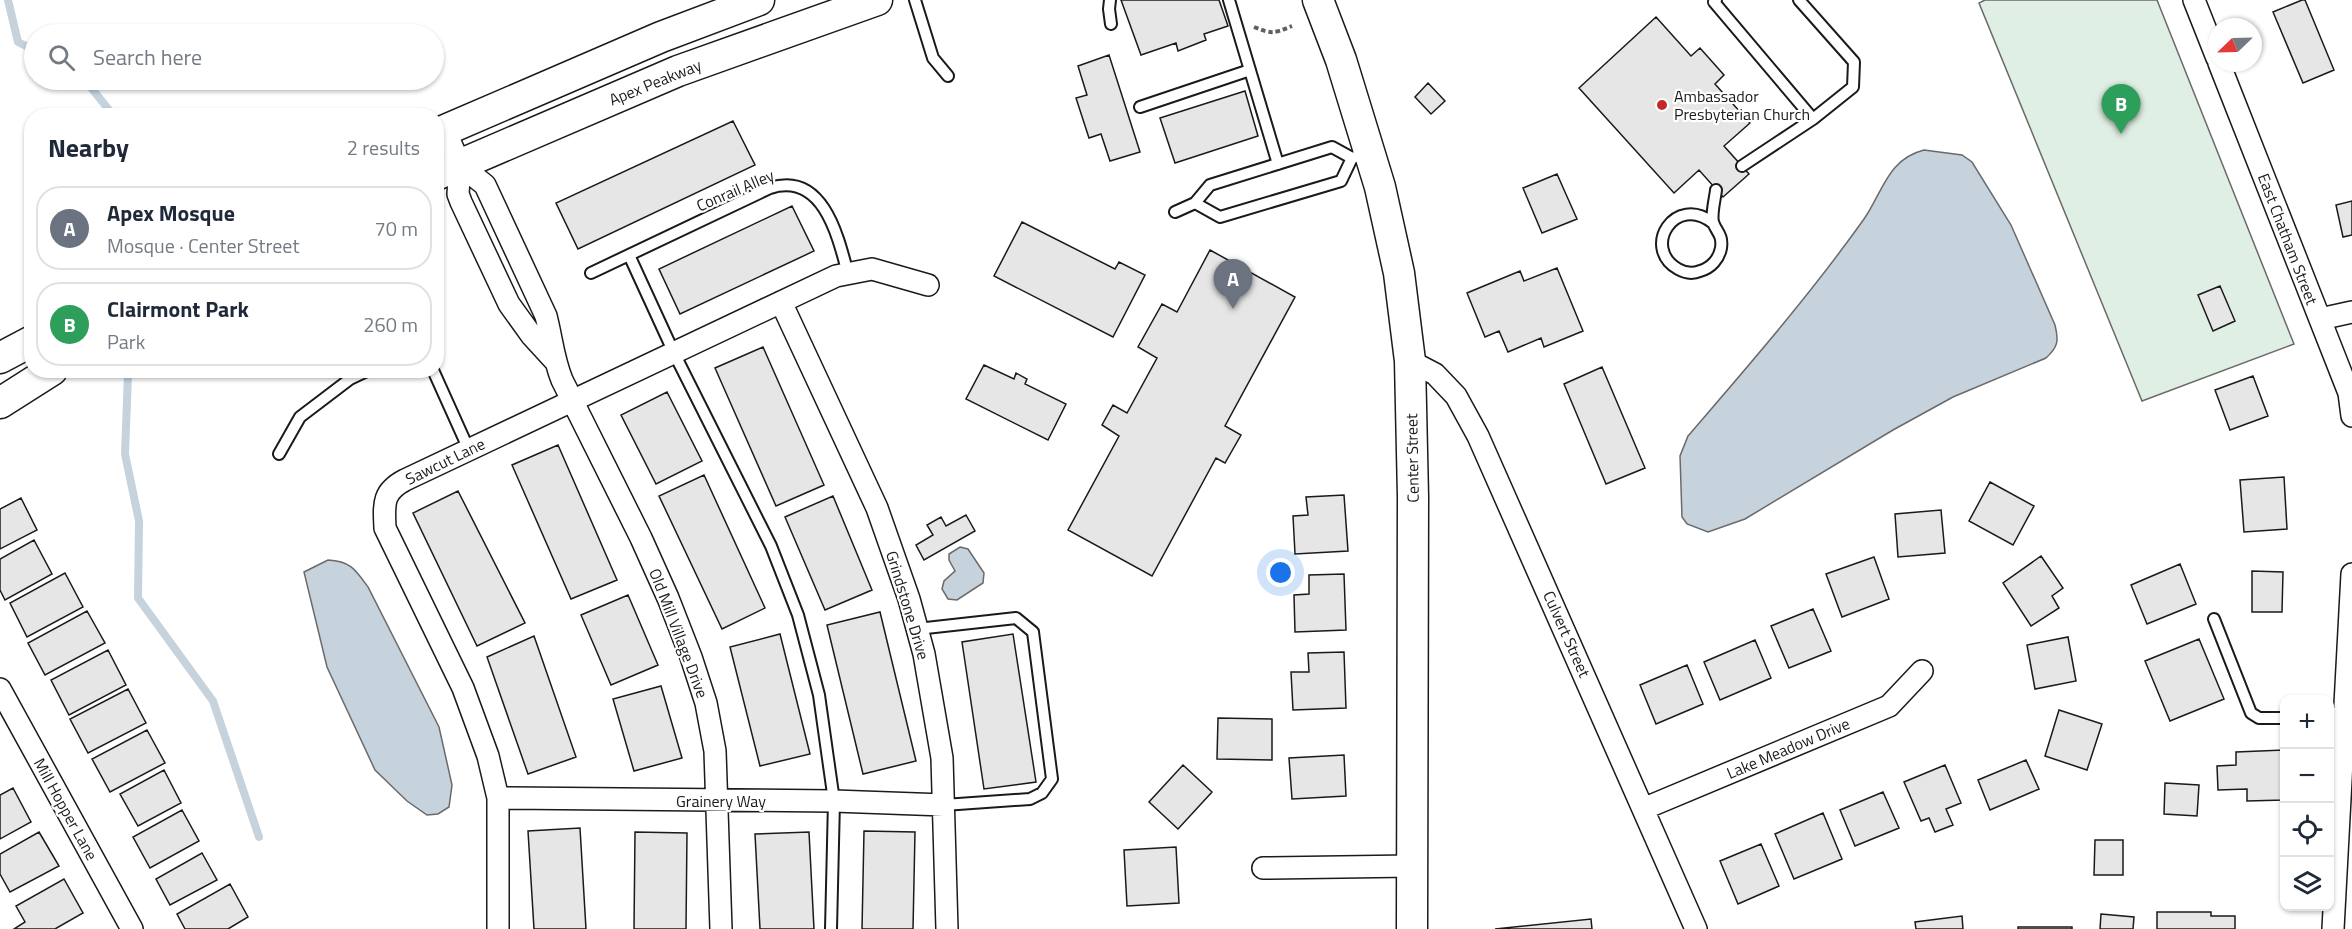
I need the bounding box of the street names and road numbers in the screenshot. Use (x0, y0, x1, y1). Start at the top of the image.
street label: Apex Peakway (605, 52, 705, 111)
street label: Conrail Alley (692, 163, 778, 217)
street label: East Chatham Street (2252, 170, 2324, 309)
street label: Center Street (1399, 413, 1425, 503)
street label: Sawcut Lane (401, 431, 489, 491)
street label: Grindstone Drive (880, 548, 936, 662)
street label: Old Mill Village Drive (643, 565, 715, 701)
street label: Culvert Street (1537, 587, 1597, 681)
street label: Lake Meadow Drive (1723, 711, 1853, 785)
street label: Mill Hopper Lane (28, 754, 104, 864)
street label: Grainery Way (676, 789, 766, 813)

